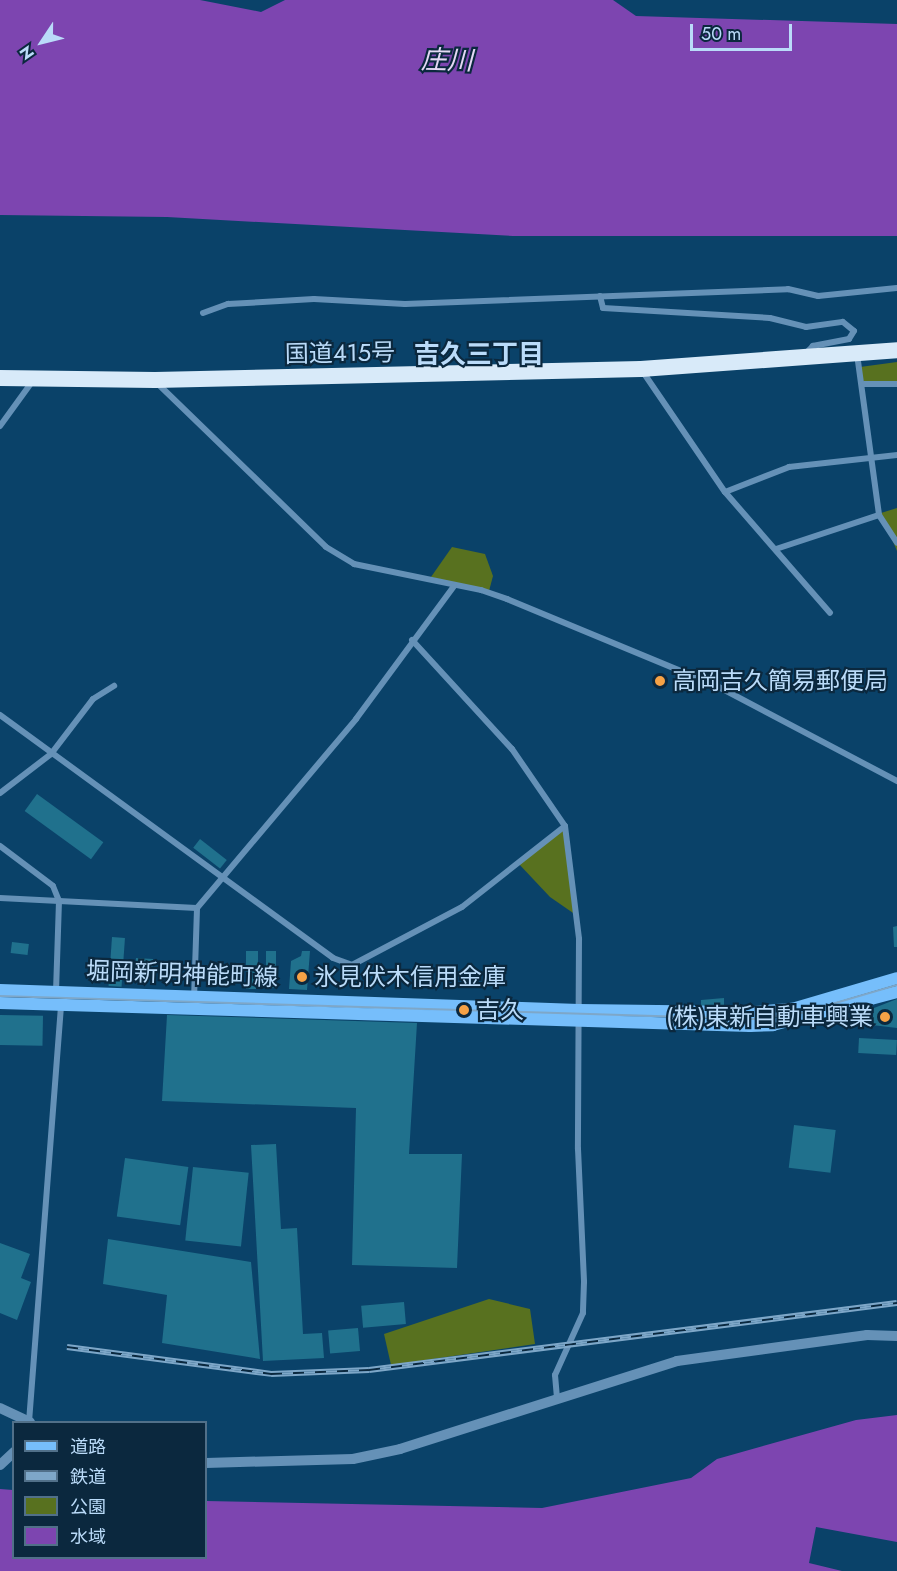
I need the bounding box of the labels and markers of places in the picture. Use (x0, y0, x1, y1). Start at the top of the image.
place label: 高岡吉久簡易郵便局 (672, 667, 888, 695)
marker: 高岡吉久簡易郵便局 (653, 674, 667, 688)
place label: 氷見伏木信用金庫 (314, 963, 506, 991)
marker: 氷見伏木信用金庫 (295, 970, 309, 984)
place label: 吉久 (476, 996, 524, 1024)
marker: 吉久 (457, 1003, 471, 1017)
place label: (株)東新自動車興業 (666, 1003, 873, 1031)
marker: (株)東新自動車興業 (878, 1010, 892, 1024)

